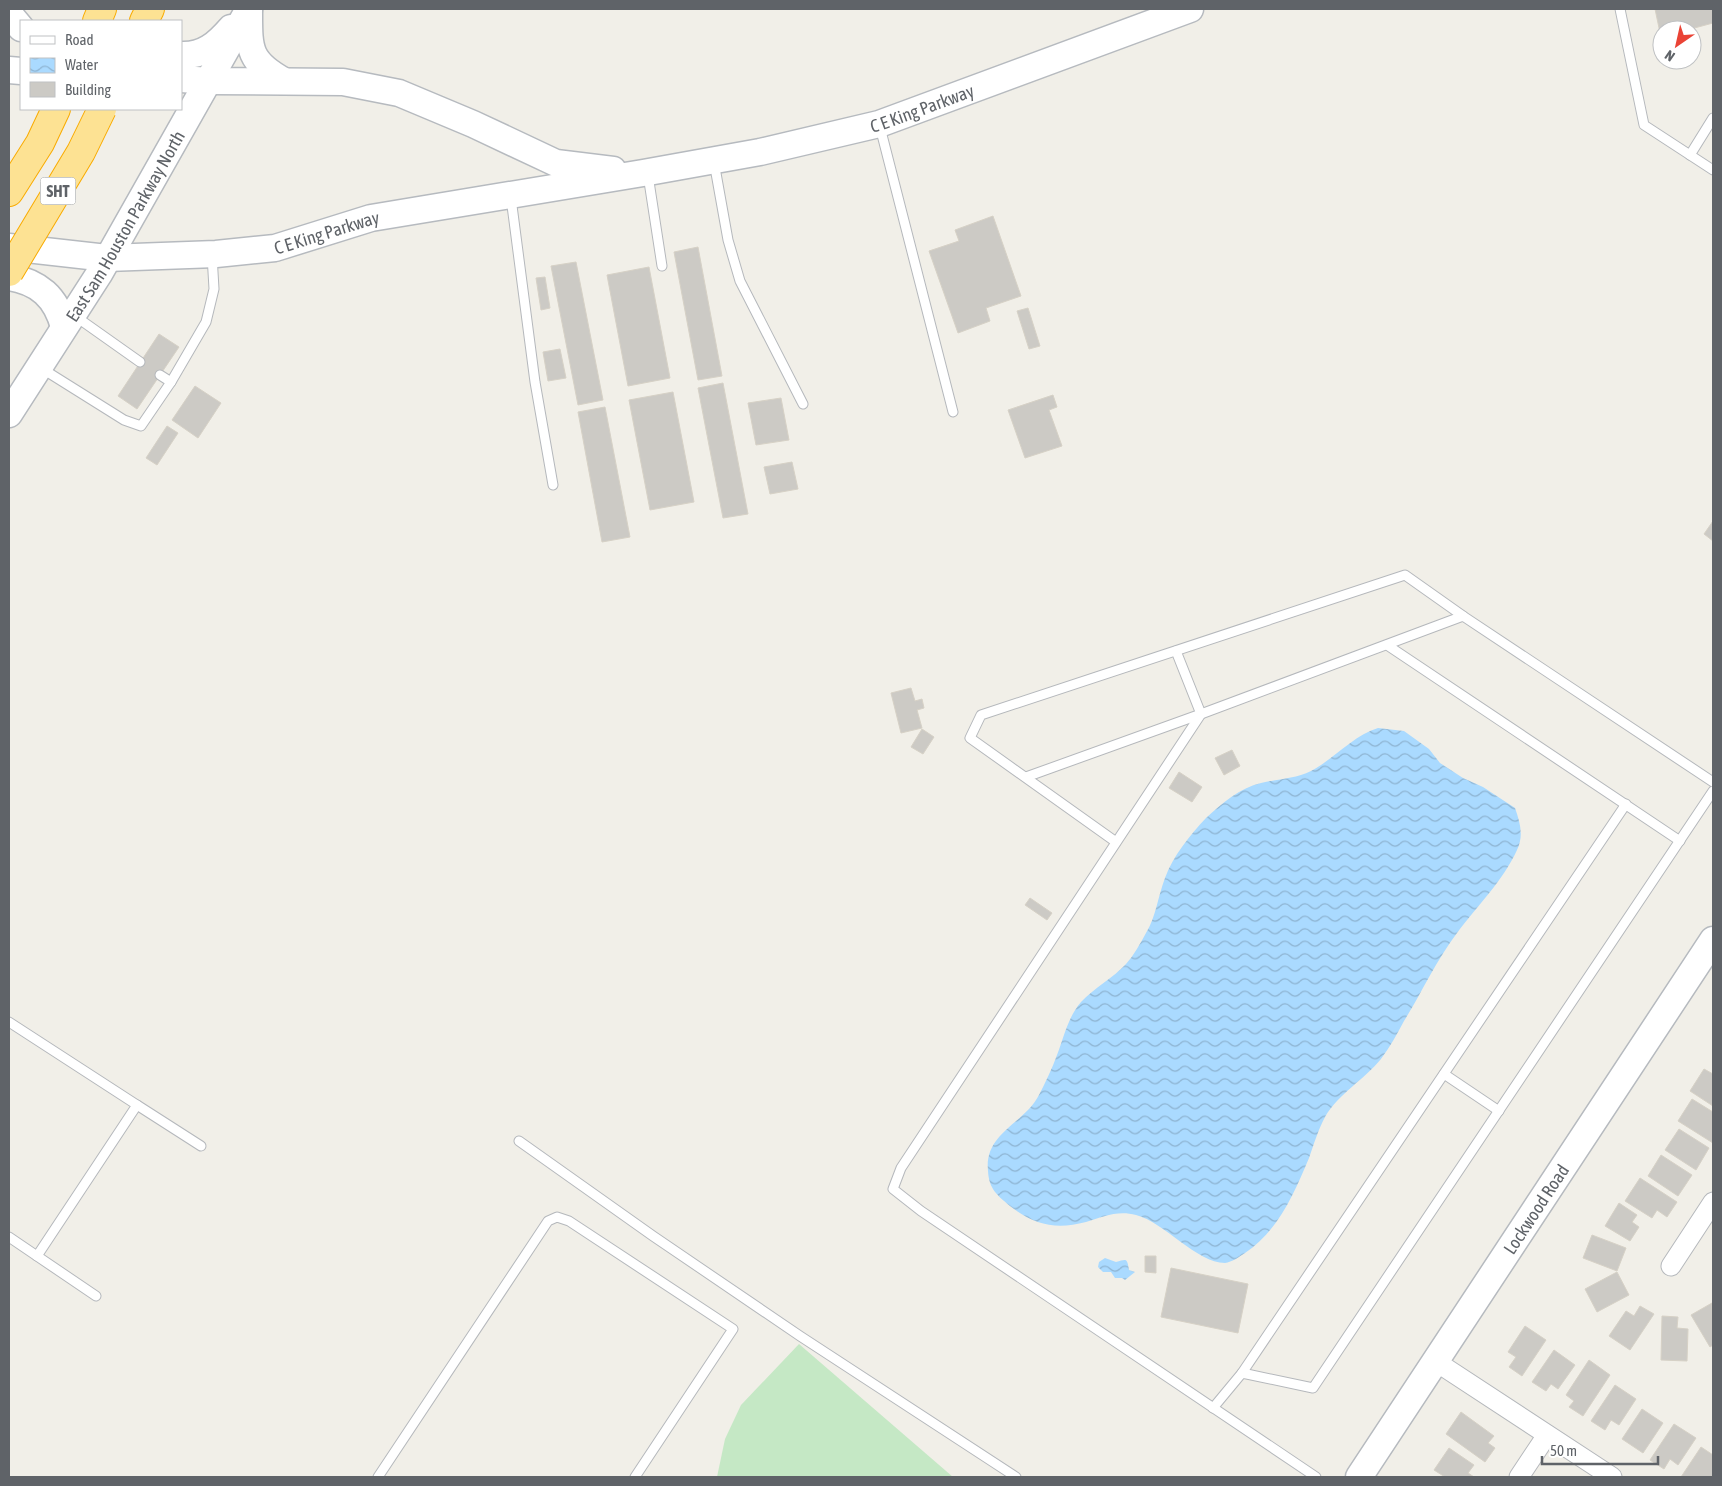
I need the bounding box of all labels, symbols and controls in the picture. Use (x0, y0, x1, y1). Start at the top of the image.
legend (20, 20, 182, 110)
north arrow (1652, 20, 1702, 70)
text: Road (65, 31, 94, 48)
text: N (1662, 47, 1678, 65)
text: Water (65, 56, 98, 73)
street label: C E King Parkway (868, 79, 977, 136)
text: Building (65, 81, 111, 98)
street label: East Sam Houston Parkway North (61, 127, 189, 325)
road number: SHT (40, 178, 76, 205)
street label: C E King Parkway (271, 206, 381, 258)
street label: Lockwood Road (1499, 1160, 1573, 1258)
scale bar (1542, 1434, 1658, 1466)
text: 50 m (1550, 1442, 1577, 1459)

